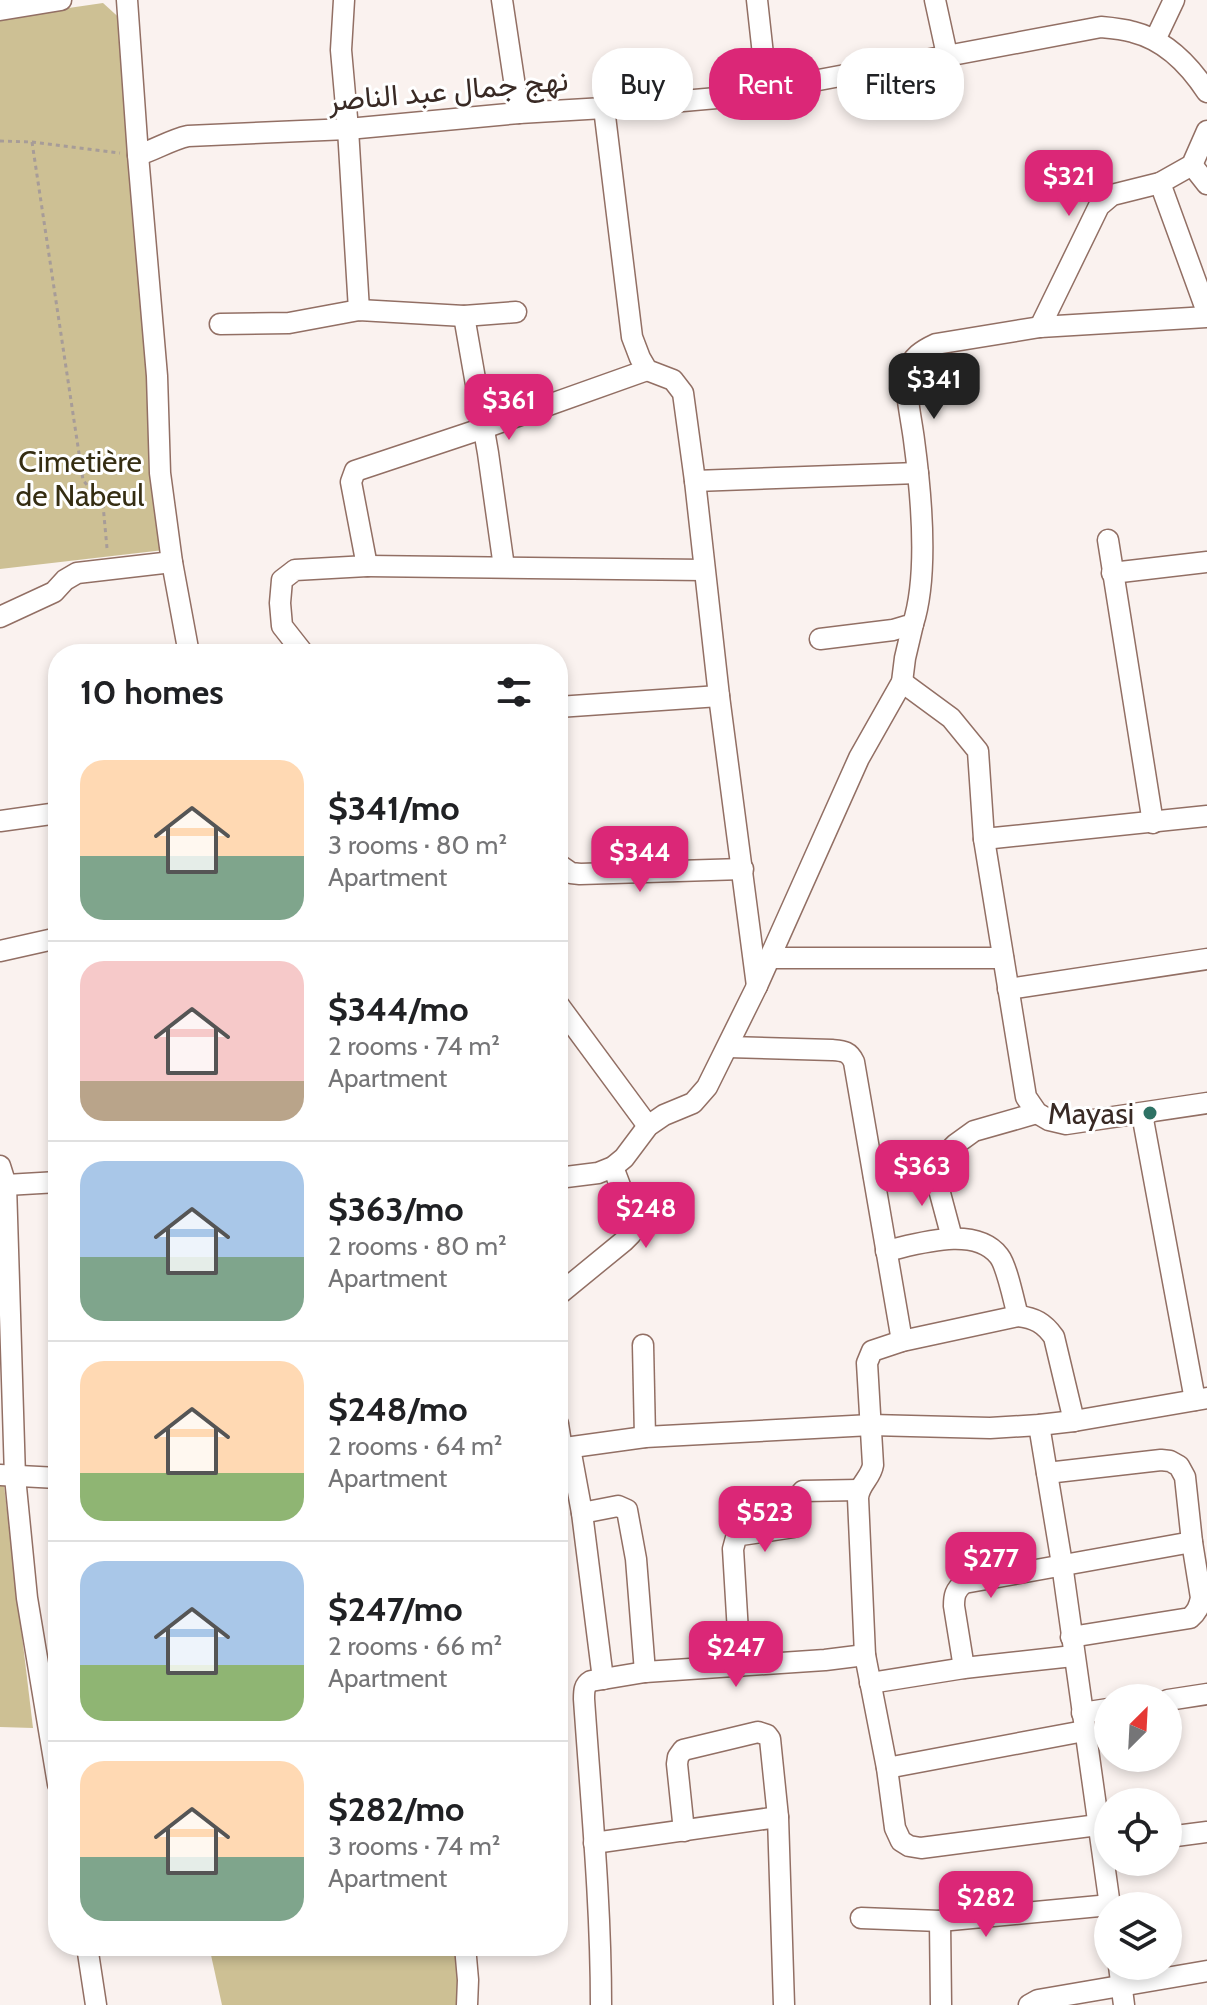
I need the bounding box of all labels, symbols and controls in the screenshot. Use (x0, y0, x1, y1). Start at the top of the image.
chip: Buy (592, 48, 693, 120)
chip: Rent (709, 48, 821, 120)
chip: Filters (837, 48, 964, 120)
street label: نهج جمال عبد الناصر (325, 61, 570, 121)
pin: $321 (1022, 150, 1116, 218)
text: $321 (1043, 160, 1095, 192)
pin: $341 (887, 353, 981, 421)
text: $341 (907, 363, 961, 395)
pin: $361 (462, 374, 556, 442)
text: $361 (482, 384, 536, 416)
park label: Cimetière de Nabeul (16, 443, 144, 514)
icon: filters (492, 670, 536, 714)
text: 10 homes (80, 671, 224, 713)
text: $341/mo (328, 787, 460, 829)
icon: home (144, 792, 240, 888)
pin: $344 (593, 826, 687, 894)
text: 3 rooms · 80 m² (328, 829, 507, 861)
text: $344 (609, 836, 671, 868)
text: Apartment (328, 861, 447, 893)
text: $344/mo (328, 988, 469, 1030)
icon: home (144, 993, 240, 1089)
text: 2 rooms · 74 m² (328, 1030, 500, 1062)
text: Apartment (328, 1062, 447, 1094)
place label: Mayasi (1048, 1095, 1134, 1132)
marker: Mayasi (1141, 1104, 1159, 1122)
pin: $363 (875, 1140, 969, 1208)
text: $363 (893, 1150, 951, 1182)
pin: $248 (599, 1182, 693, 1250)
text: $363/mo (328, 1188, 464, 1230)
text: $248 (616, 1192, 676, 1224)
icon: home (144, 1193, 240, 1289)
text: 2 rooms · 80 m² (328, 1230, 507, 1262)
text: Apartment (328, 1262, 447, 1294)
text: $248/mo (328, 1388, 468, 1430)
icon: home (144, 1393, 240, 1489)
text: 2 rooms · 64 m² (328, 1430, 503, 1462)
text: Apartment (328, 1462, 447, 1494)
pin: $523 (718, 1486, 812, 1554)
text: $523 (737, 1496, 793, 1528)
pin: $277 (944, 1532, 1038, 1600)
text: $277 (963, 1542, 1019, 1574)
text: $247/mo (328, 1588, 463, 1630)
icon: home (144, 1593, 240, 1689)
pin: $247 (689, 1621, 783, 1689)
text: 2 rooms · 66 m² (328, 1630, 502, 1662)
text: $247 (707, 1631, 765, 1663)
text: Apartment (328, 1662, 447, 1694)
north arrow (1094, 1684, 1182, 1772)
map controls (1094, 1684, 1182, 1980)
text: $282/mo (328, 1788, 464, 1830)
button: locate (1094, 1788, 1182, 1876)
icon: home (144, 1793, 240, 1889)
text: 3 rooms · 74 m² (328, 1830, 500, 1862)
text: Apartment (328, 1862, 447, 1894)
pin: $282 (939, 1871, 1033, 1939)
text: $282 (957, 1881, 1015, 1913)
button: layers (1094, 1892, 1182, 1980)

